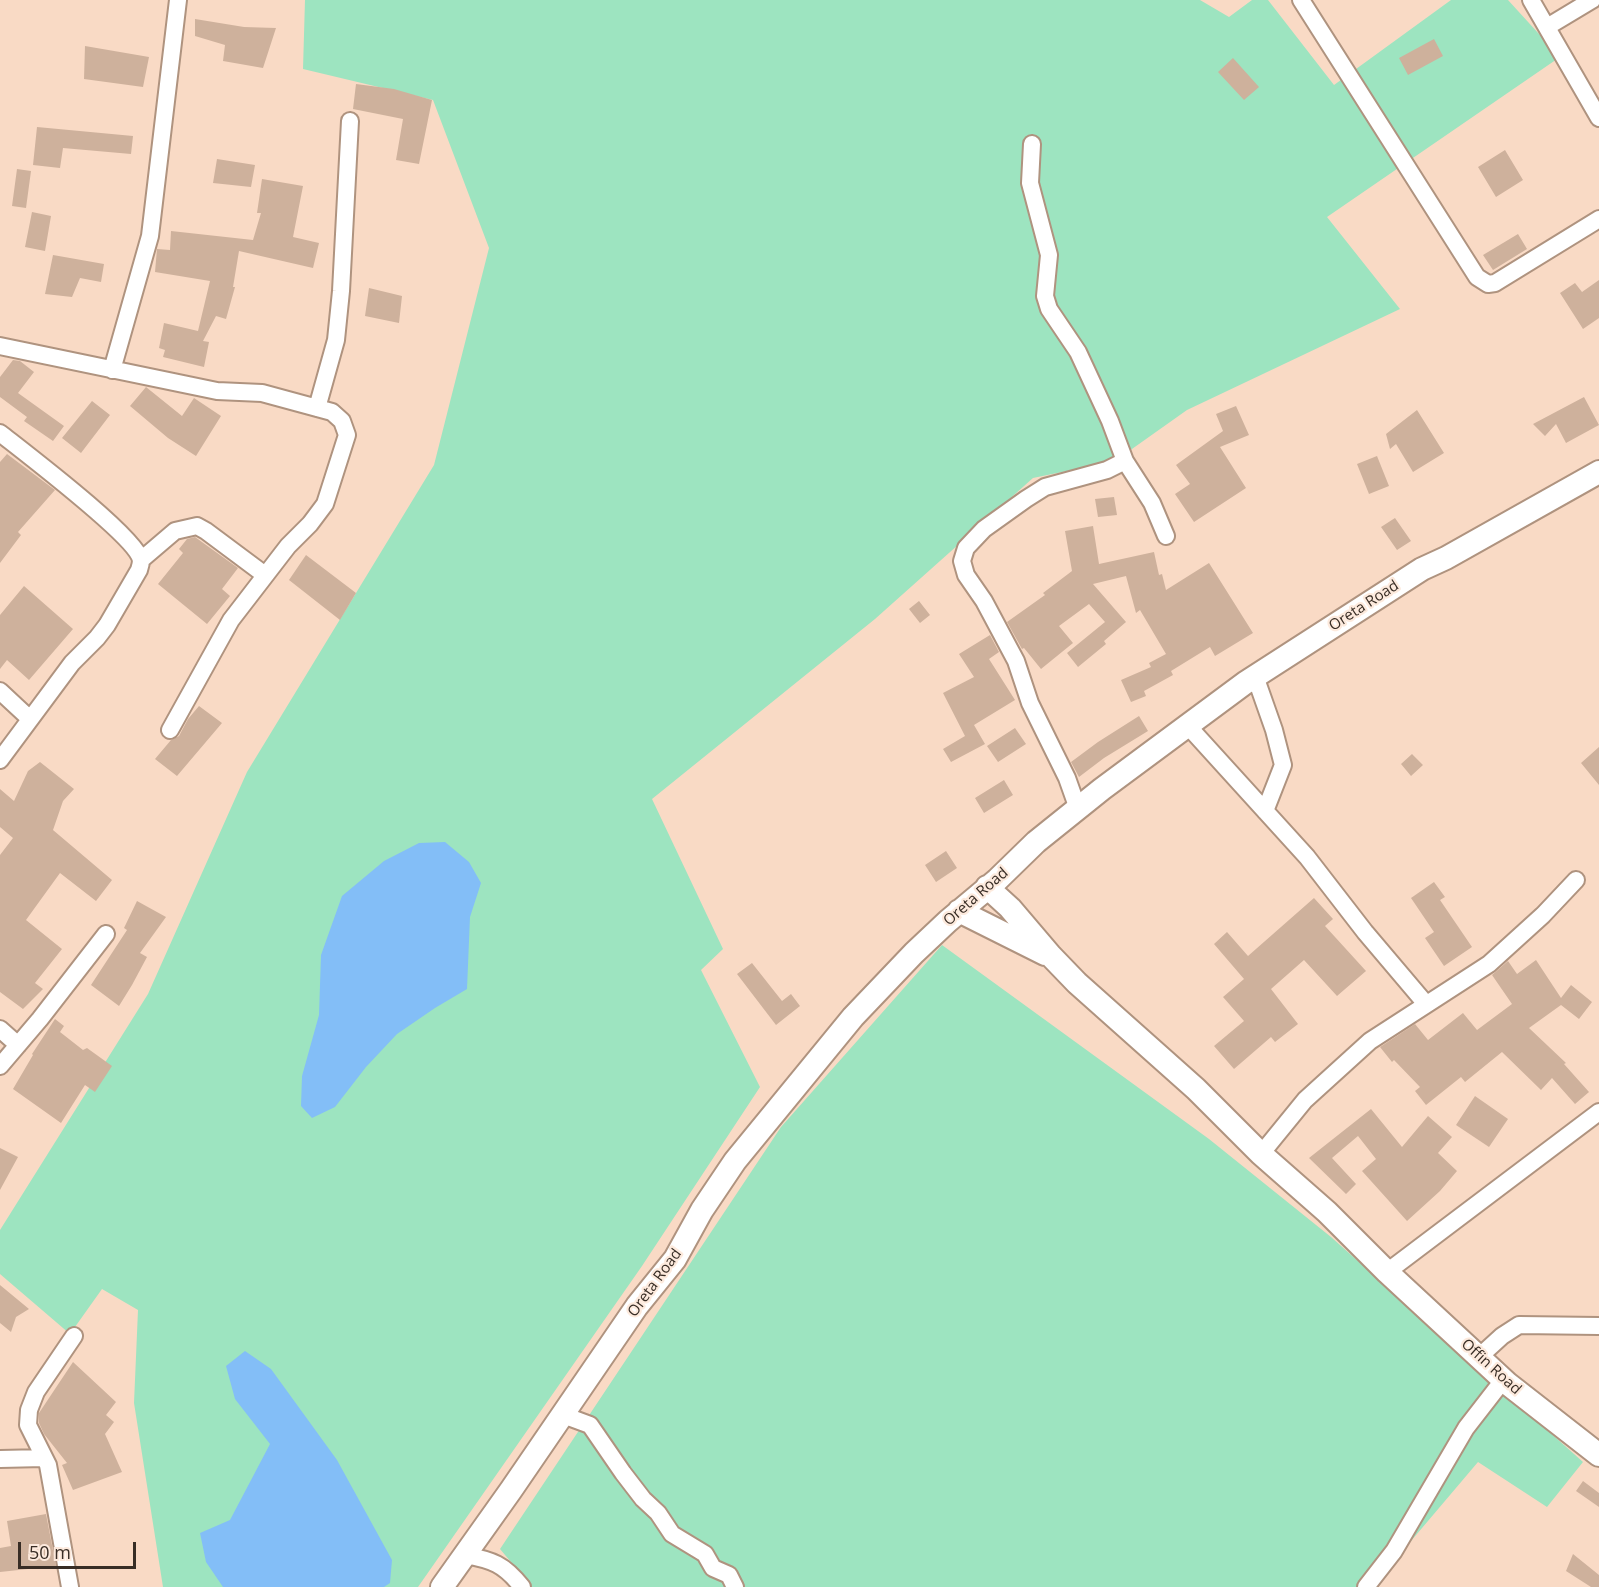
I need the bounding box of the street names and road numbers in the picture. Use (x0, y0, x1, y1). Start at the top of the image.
street label: Oreta Road (1326, 577, 1402, 635)
street label: Oreta Road (940, 864, 1012, 930)
street label: Oreta Road (624, 1246, 686, 1320)
street label: Offin Road (1457, 1335, 1525, 1399)

